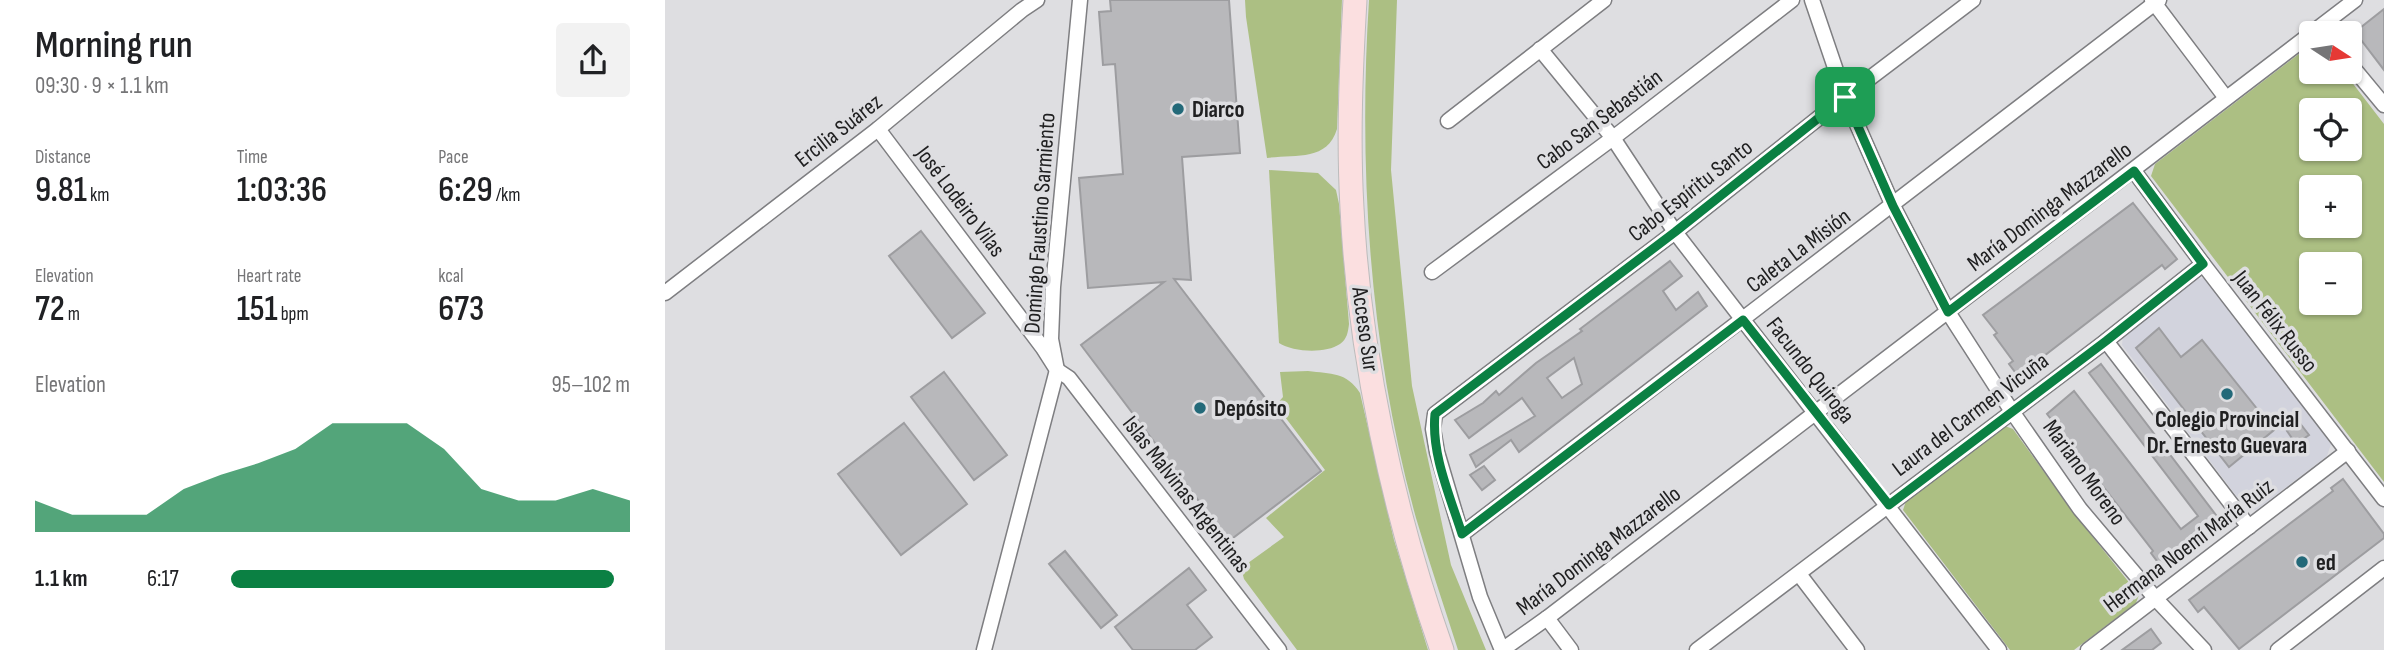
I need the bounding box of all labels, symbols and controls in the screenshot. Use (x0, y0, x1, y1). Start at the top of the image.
north arrow (2299, 21, 2363, 84)
map controls (2299, 21, 2362, 315)
text: Morning run (35, 23, 193, 68)
button: share (556, 23, 630, 97)
street label: Cabo San Sebastián (1531, 63, 1668, 176)
pin (1815, 67, 1875, 127)
text: 09:30 · 9 × 1.1 km (35, 72, 169, 100)
icon: arrive (1826, 78, 1864, 116)
street label: Ercilia Suárez (789, 88, 888, 173)
place label: Diarco (1192, 96, 1245, 124)
button: locate (2299, 98, 2362, 161)
marker: Diarco (1170, 101, 1186, 117)
street label: Domingo Faustino Sarmiento (1018, 112, 1062, 334)
street label: Cabo Espíritu Santo (1623, 134, 1758, 248)
street label: María Dominga Mazzarello (1962, 136, 2137, 278)
street label: José Lodeiro Vilas (909, 140, 1011, 263)
text: Distance (35, 146, 91, 169)
text: Time (237, 146, 268, 169)
text: Pace (438, 146, 469, 169)
text: 9.81 (35, 169, 87, 212)
text: 1:03:36 (237, 169, 327, 212)
text: 6:29 (438, 169, 493, 212)
button: + (2299, 175, 2362, 238)
text: km (87, 184, 109, 207)
text: /km (493, 184, 520, 207)
street label: Caleta La Misión (1741, 202, 1856, 299)
button: − (2299, 252, 2362, 315)
street label: Juan Félix Russo (2226, 264, 2324, 378)
text: Elevation (35, 265, 94, 288)
text: Heart rate (237, 265, 302, 288)
text: kcal (438, 265, 463, 288)
street label: Acceso Sur (1345, 284, 1385, 374)
text: 72 (35, 288, 65, 331)
text: 151 (237, 288, 278, 331)
text: 673 (438, 288, 484, 331)
text: m (65, 303, 80, 326)
text: bpm (278, 303, 309, 326)
street label: Facundo Quiroga (1760, 312, 1860, 429)
street label: Laura del Carmen Vicuña (1887, 347, 2054, 483)
text: Elevation (35, 371, 106, 399)
text: 95–102 m (552, 371, 630, 399)
marker: Colegio Provincial Dr. Ernesto Guevara (2219, 386, 2235, 402)
place label: Depósito (1214, 395, 1287, 423)
marker: Depósito (1192, 400, 1208, 416)
place label: Colegio Provincial Dr. Ernesto Guevara (2147, 406, 2307, 460)
street label: Islas Malvinas Argentinas (1116, 411, 1256, 579)
street label: Mariano Moreno (2037, 414, 2132, 531)
street label: Hermana Noemí María Ruiz (2098, 473, 2279, 619)
street label: María Dominga Mazzarello (1511, 480, 1686, 622)
place label: ed (2316, 549, 2336, 577)
marker: ed (2294, 554, 2310, 570)
text: 1.1 km (35, 565, 88, 593)
text: 6:17 (147, 565, 179, 593)

